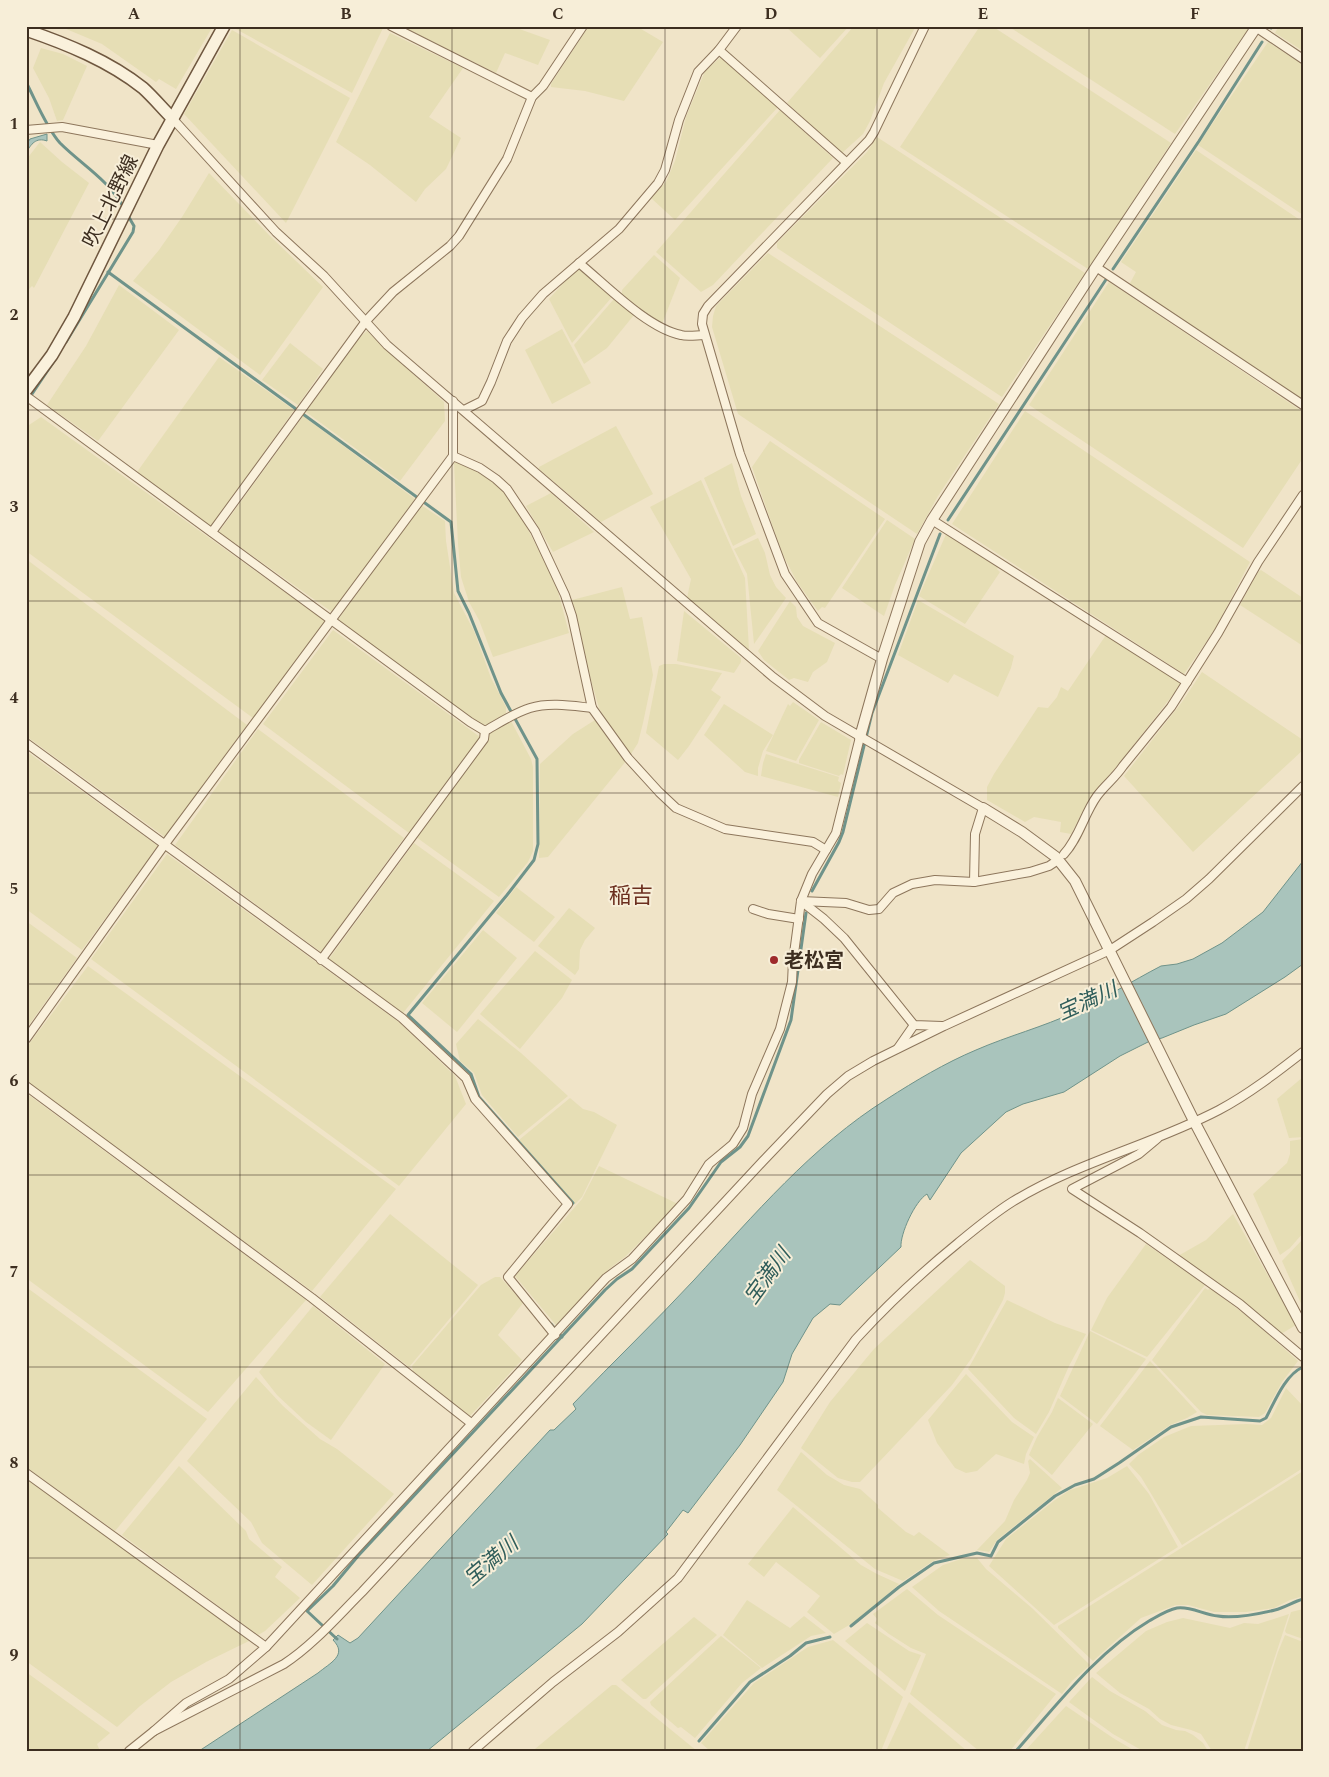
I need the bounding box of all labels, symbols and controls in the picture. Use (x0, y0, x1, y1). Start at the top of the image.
text: A (128, 2, 141, 26)
text: B (340, 2, 352, 26)
text: C (552, 2, 564, 26)
text: D (765, 2, 778, 26)
text: E (978, 2, 988, 26)
text: F (1190, 2, 1200, 26)
text: 1 (10, 112, 18, 136)
street label: 吹上北野線 (75, 150, 146, 253)
text: 2 (10, 303, 19, 327)
text: 3 (10, 495, 19, 519)
text: 4 (10, 686, 19, 710)
text: 5 (10, 877, 18, 901)
district label: 稲吉 (609, 880, 653, 913)
place label: 老松宮 (784, 946, 844, 976)
marker: 老松宮 (768, 954, 780, 966)
water label: 宝満川 (1052, 974, 1125, 1029)
text: 6 (10, 1069, 19, 1093)
water label: 宝満川 (736, 1240, 800, 1311)
text: 7 (10, 1260, 19, 1284)
text: 8 (10, 1451, 19, 1475)
water label: 宝満川 (457, 1528, 528, 1594)
text: 9 (10, 1643, 19, 1667)

